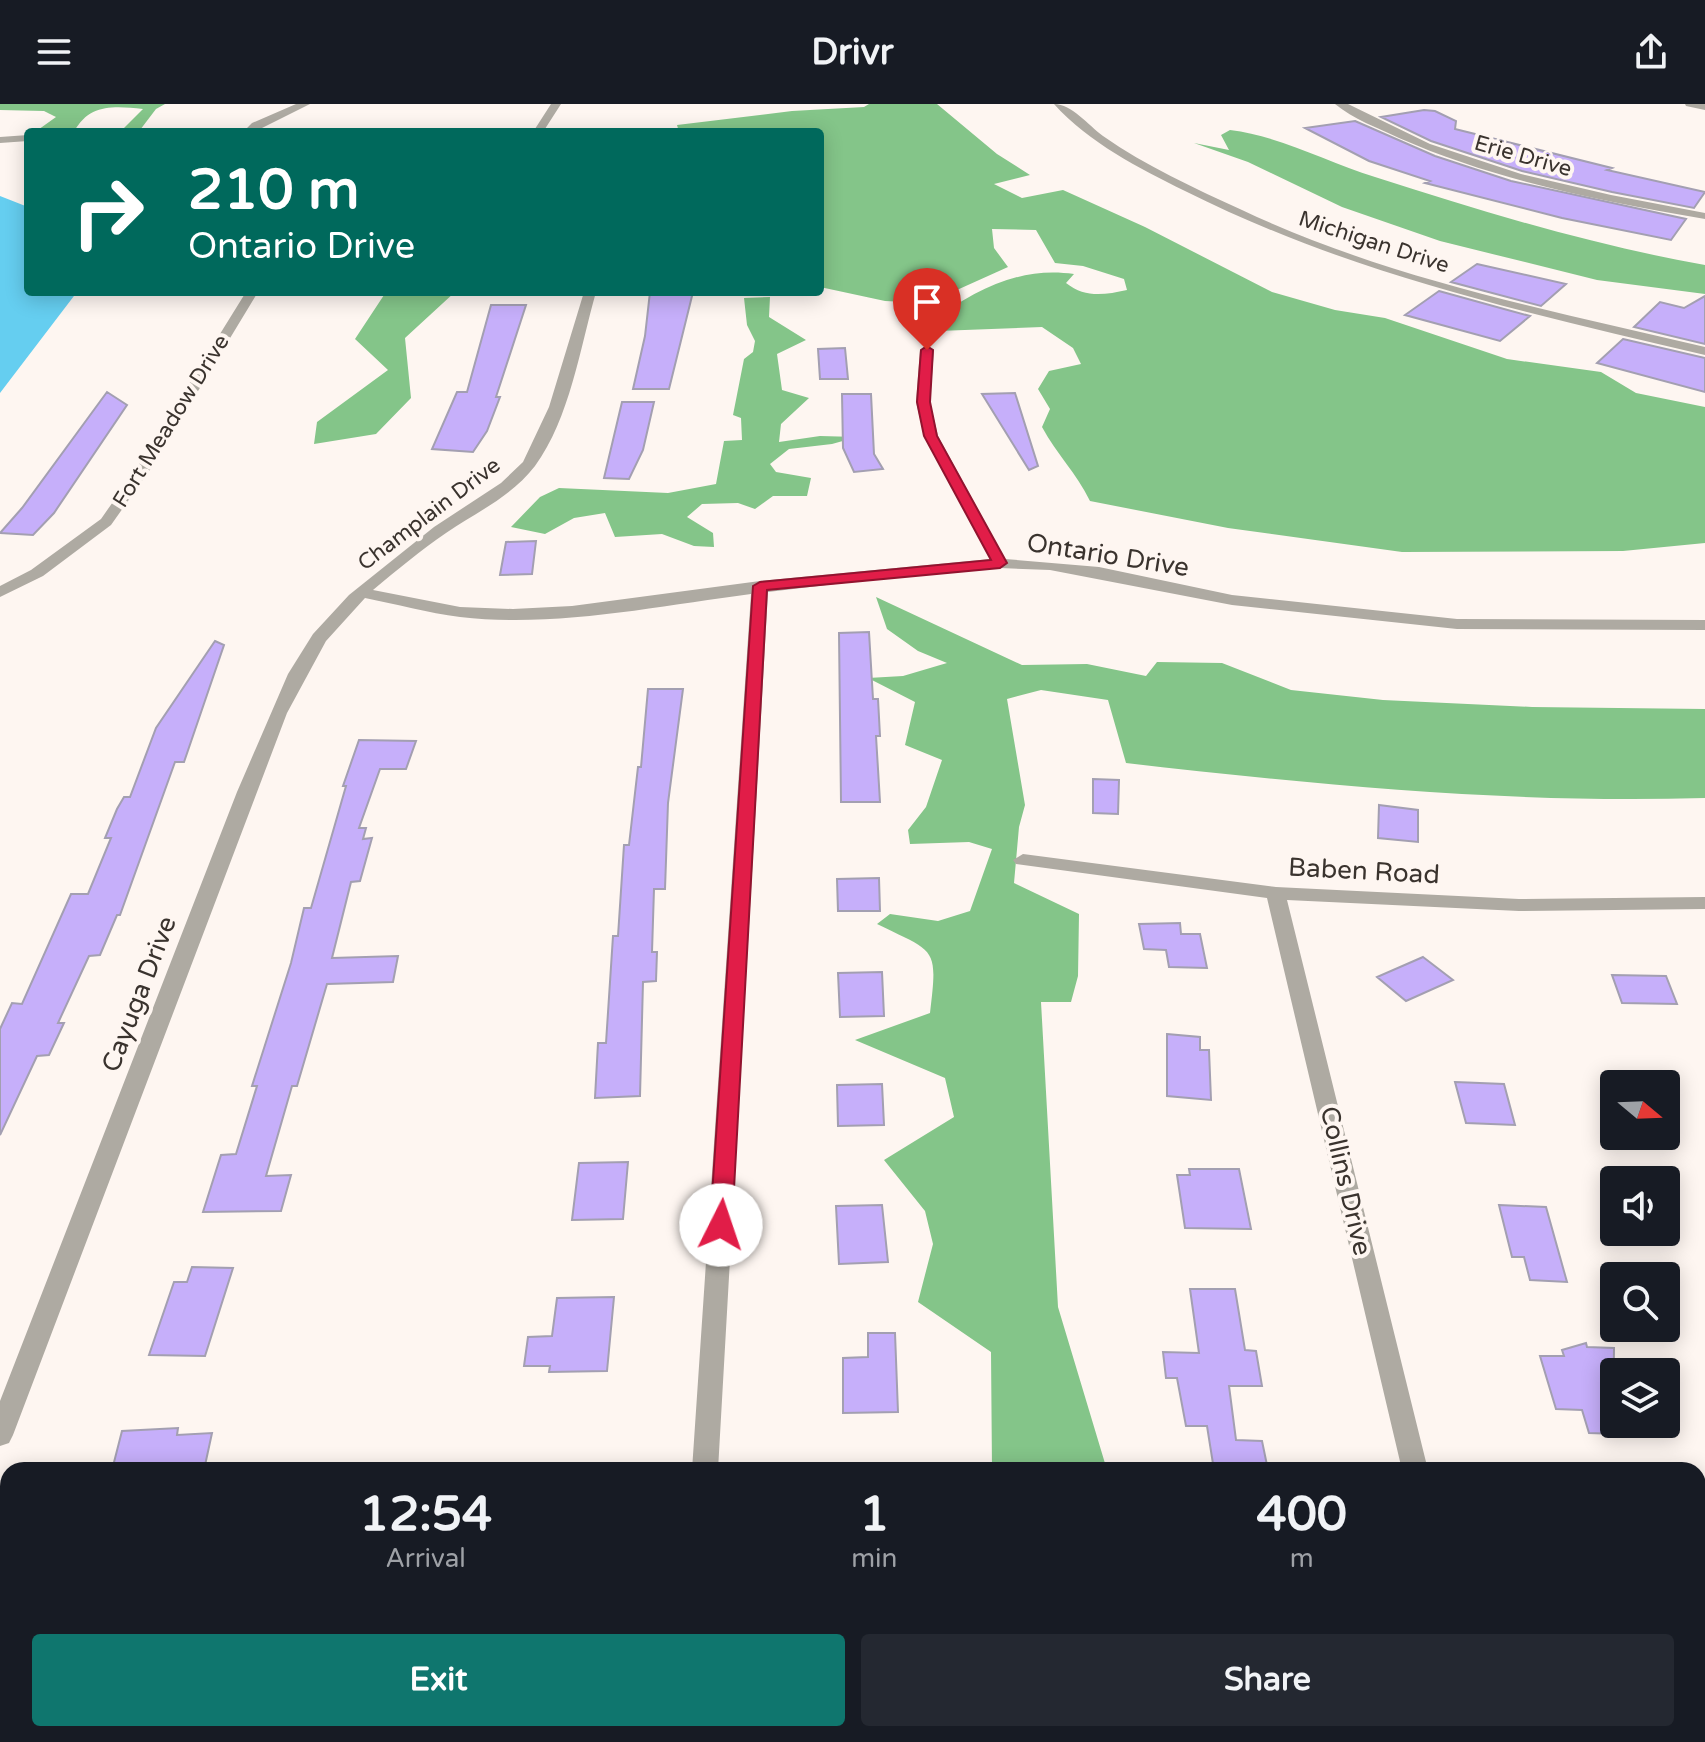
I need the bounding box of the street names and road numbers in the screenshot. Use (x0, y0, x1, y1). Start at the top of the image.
street label: Erie Drive (1471, 130, 1575, 182)
street label: Michigan Drive (1295, 205, 1453, 279)
street label: Fort Meadow Drive (107, 330, 235, 512)
street label: Champlain Drive (353, 452, 505, 576)
street label: Ontario Drive (1025, 527, 1191, 583)
street label: Baben Road (1287, 852, 1441, 890)
street label: Cayuga Drive (95, 912, 183, 1076)
street label: Collins Drive (1314, 1103, 1378, 1259)

